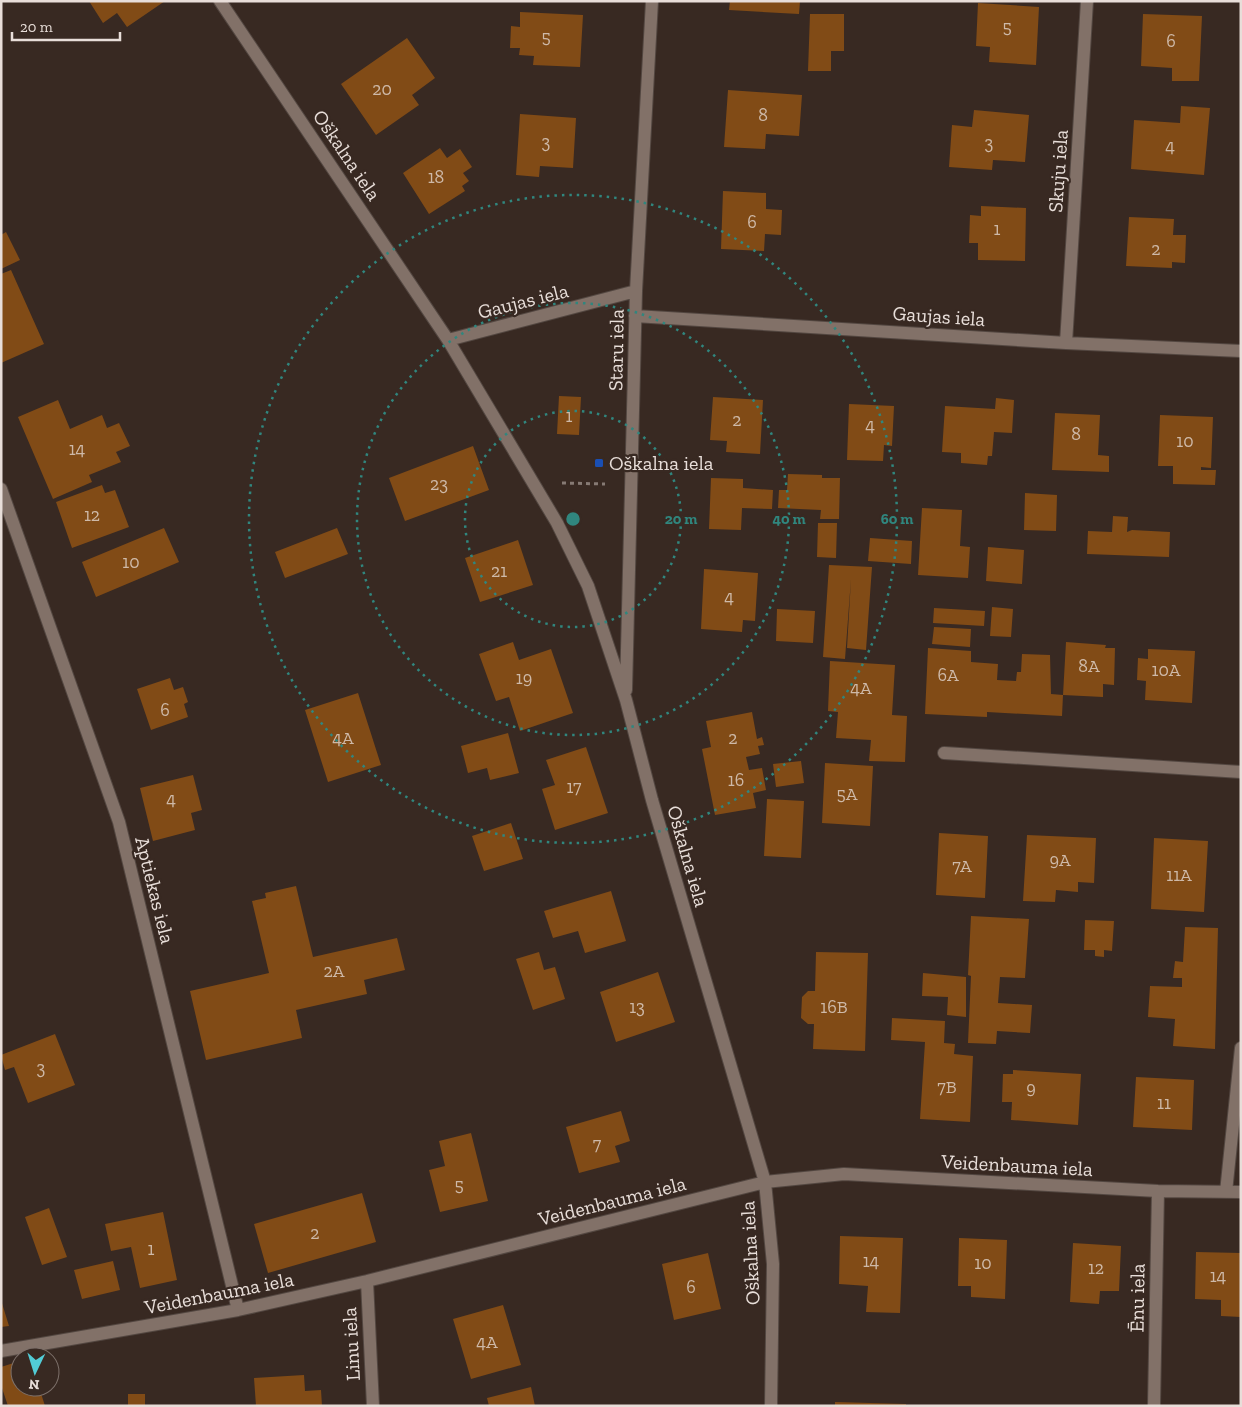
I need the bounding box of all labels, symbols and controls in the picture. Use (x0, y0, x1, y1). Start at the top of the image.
scale bar (12, 10, 120, 42)
house number: 5 (1002, 16, 1012, 38)
text: 20 m (20, 18, 53, 36)
house number: 5 (541, 26, 551, 48)
house number: 6 (1166, 30, 1176, 52)
house number: 20 (372, 78, 392, 100)
house number: 8 (758, 104, 768, 126)
street label: Oškalna iela (308, 105, 386, 205)
street label: Skuju iela (1043, 128, 1073, 213)
house number: 3 (542, 131, 551, 153)
house number: 3 (985, 132, 994, 154)
house number: 4 (1165, 135, 1175, 157)
house number: 18 (428, 166, 444, 188)
house number: 6 (747, 211, 757, 233)
house number: 1 (994, 218, 1001, 240)
house number: 2 (1151, 238, 1161, 260)
street label: Gaujas iela (475, 278, 571, 324)
street label: Gaujas iela (892, 301, 986, 331)
street label: Staru iela (603, 309, 629, 391)
house number: 1 (566, 405, 573, 427)
house number: 2 (732, 409, 742, 431)
house number: 4 (865, 414, 875, 436)
house number: 8 (1071, 423, 1081, 445)
house number: 10 (1176, 430, 1194, 452)
house number: 14 (69, 438, 86, 460)
place label: Oškalna iela (609, 451, 714, 475)
marker: Oškalna iela (593, 457, 605, 469)
house number: 23 (430, 473, 448, 495)
house number: 12 (84, 504, 100, 526)
centre of rings (564, 510, 582, 528)
text: 20 m (665, 510, 697, 528)
text: 40 m (772, 510, 806, 528)
text: 60 m (881, 510, 913, 528)
house number: 10 (122, 551, 140, 573)
house number: 21 (491, 560, 507, 582)
house number: 4 (724, 586, 734, 608)
house number: 8A (1078, 655, 1100, 677)
house number: 10A (1152, 659, 1181, 681)
house number: 6A (937, 664, 959, 686)
house number: 19 (516, 667, 532, 689)
house number: 4A (850, 677, 872, 699)
house number: 6 (160, 699, 170, 721)
house number: 4A (332, 727, 354, 749)
house number: 2 (728, 727, 738, 749)
house number: 16 (728, 769, 744, 791)
house number: 17 (566, 776, 582, 798)
house number: 5A (837, 783, 858, 805)
house number: 4 (166, 788, 176, 810)
street label: Oškalna iela (662, 803, 714, 910)
street label: Aptiekas iela (130, 834, 180, 946)
house number: 9A (1049, 849, 1071, 871)
house number: 7A (952, 855, 972, 877)
house number: 11A (1166, 864, 1192, 886)
house number: 2A (324, 960, 345, 982)
house number: 13 (629, 996, 645, 1018)
house number: 16B (820, 996, 848, 1018)
house number: 3 (37, 1057, 46, 1079)
house number: 7B (937, 1076, 957, 1098)
house number: 9 (1026, 1077, 1036, 1099)
house number: 11 (1157, 1092, 1171, 1114)
house number: 7 (593, 1133, 602, 1155)
street label: Veidenbauma iela (940, 1149, 1094, 1181)
street label: Veidenbauma iela (535, 1171, 689, 1231)
house number: 5 (454, 1174, 464, 1196)
street label: Oškalna iela (735, 1200, 765, 1306)
house number: 2 (310, 1222, 320, 1244)
house number: 1 (148, 1238, 155, 1260)
house number: 14 (863, 1250, 880, 1272)
house number: 10 (974, 1252, 992, 1274)
house number: 12 (1088, 1257, 1104, 1279)
street label: Ēnu iela (1124, 1263, 1150, 1333)
house number: 14 (1210, 1265, 1227, 1287)
street label: Veidenbauma iela (141, 1267, 296, 1319)
house number: 6 (686, 1276, 696, 1298)
street label: Linu iela (337, 1306, 365, 1381)
house number: 4A (476, 1331, 498, 1353)
north arrow (10, 1347, 60, 1397)
text: N (28, 1376, 40, 1393)

